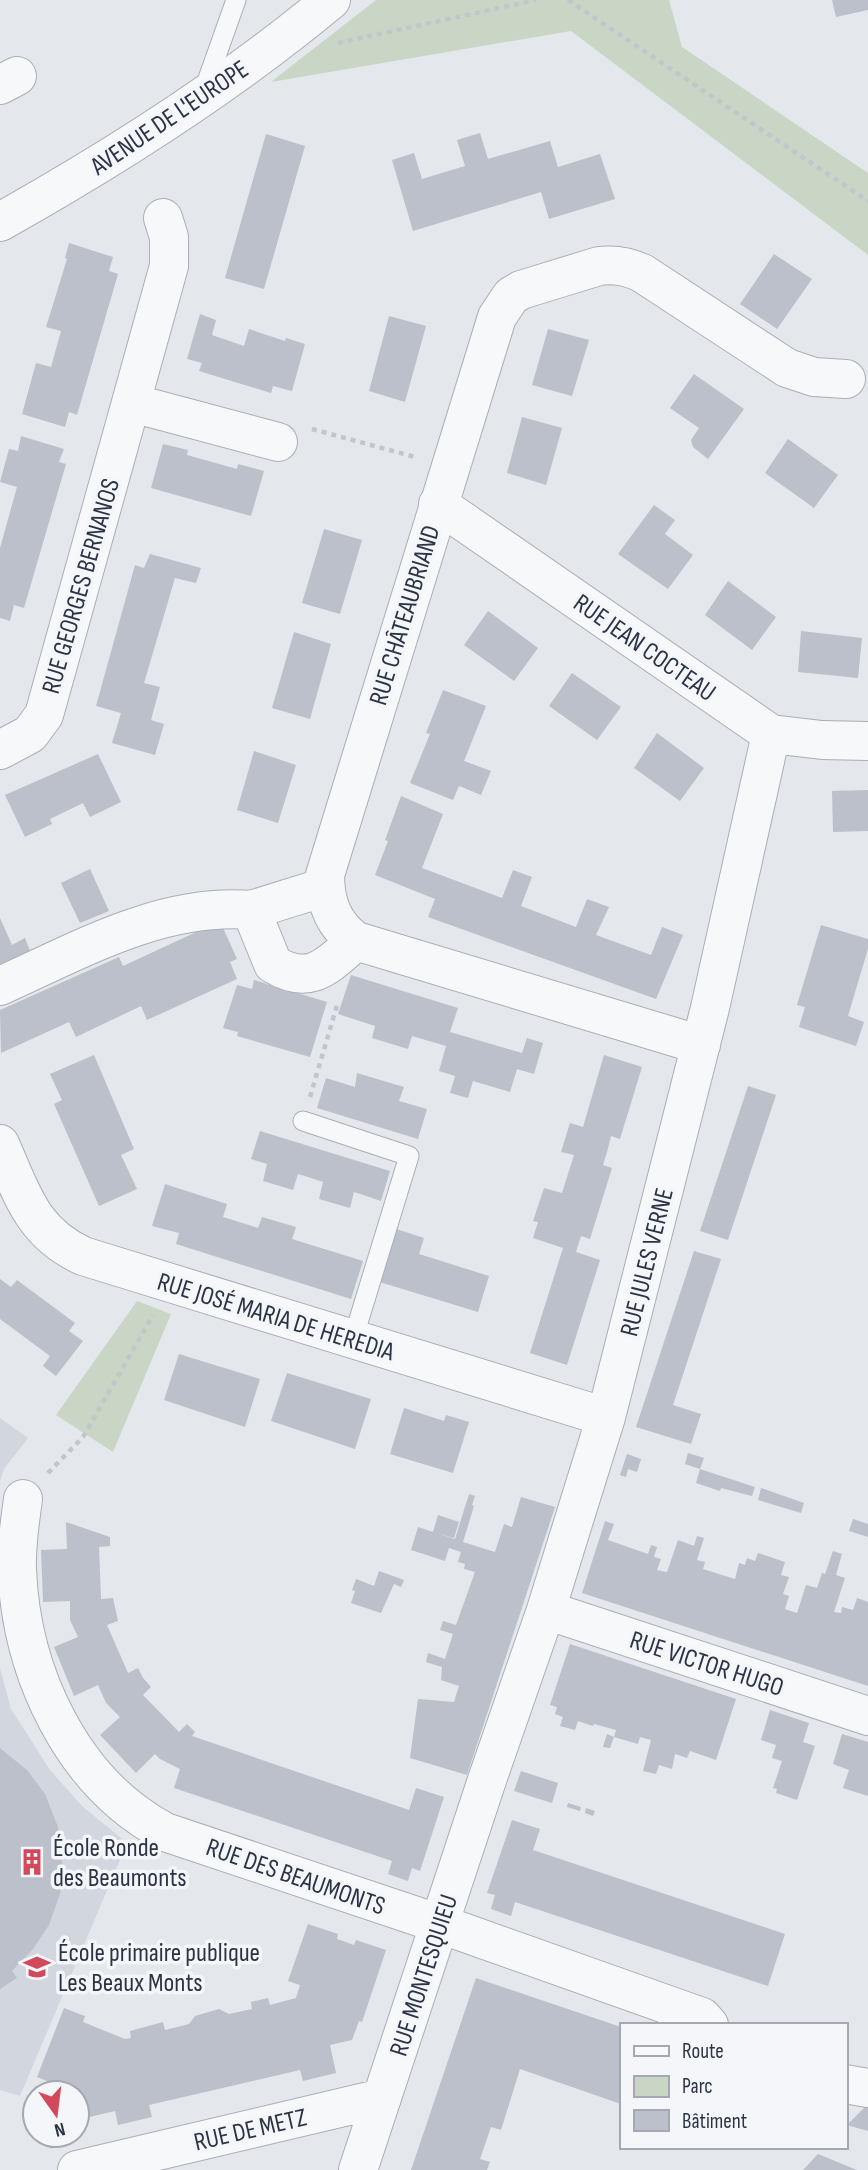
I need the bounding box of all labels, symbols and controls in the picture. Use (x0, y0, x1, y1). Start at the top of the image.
street label: AVENUE DE L'EUROPE (84, 54, 255, 183)
street label: RUE GEORGES BERNANOS (36, 475, 127, 698)
street label: RUE CHÂTEAUBRIAND (363, 522, 447, 709)
street label: RUE JEAN COCTEAU (567, 588, 721, 709)
street label: RUE JULES VERNE (614, 1185, 681, 1340)
street label: RUE JOSÉ MARIA DE HEREDIA (153, 1267, 399, 1368)
street label: RUE VICTOR HUGO (626, 1625, 787, 1704)
street label: RUE DES BEAUMONTS (202, 1832, 389, 1923)
place label: École Ronde des Beaumonts (53, 1833, 187, 1894)
building icon: École Ronde des Beaumonts (17, 1847, 47, 1877)
street label: RUE MONTESQUIEU (384, 1891, 465, 2060)
place label: École primaire publique Les Beaux Monts (58, 1938, 260, 1999)
school or university icon: École primaire publique Les Beaux Monts (22, 1952, 52, 1982)
legend (620, 2023, 847, 2149)
text: Route (682, 2039, 724, 2064)
text: Parc (682, 2074, 713, 2099)
north arrow (21, 2079, 91, 2149)
street label: RUE DE METZ (191, 2102, 310, 2158)
text: Bâtiment (682, 2109, 747, 2134)
text: N (52, 2117, 67, 2141)

